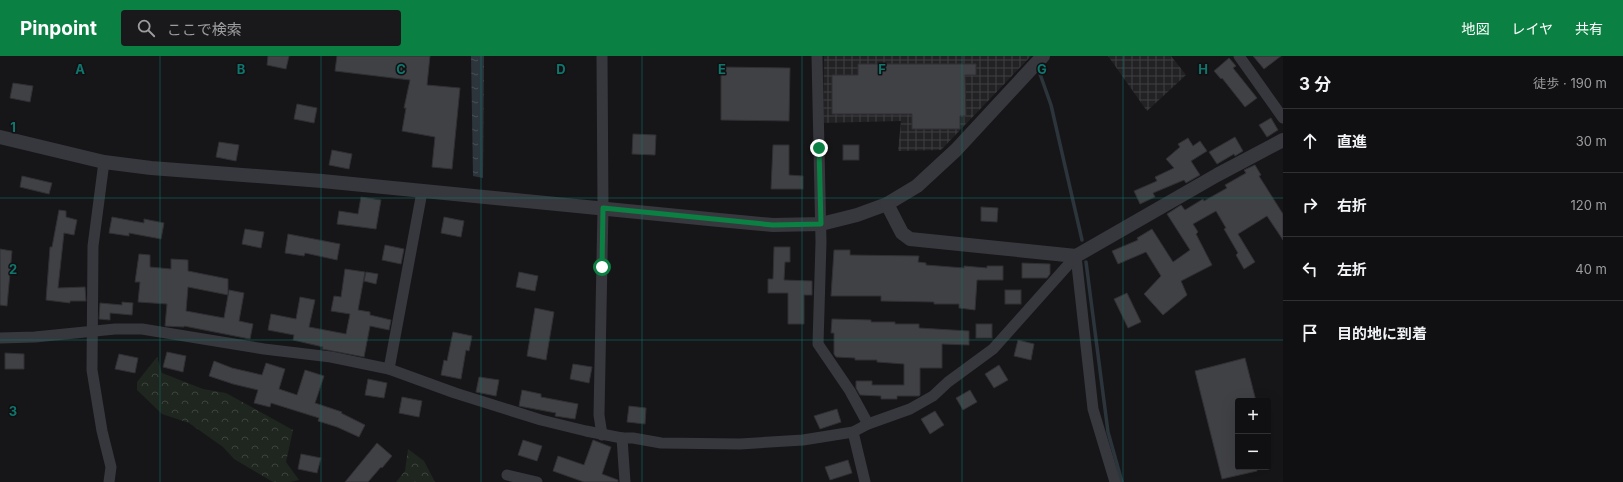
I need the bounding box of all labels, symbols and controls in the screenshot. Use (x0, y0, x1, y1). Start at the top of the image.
search box (121, 10, 401, 46)
text: Pinpoint (20, 17, 97, 40)
icon: search (135, 17, 157, 39)
text: ここで検索 (167, 20, 242, 39)
text: 地図 (1461, 20, 1489, 37)
text: レイヤ (1511, 20, 1553, 37)
text: 共有 (1575, 20, 1603, 37)
text: A (75, 61, 85, 77)
text: B (237, 61, 246, 77)
text: C (396, 61, 406, 77)
text: D (556, 61, 566, 77)
text: E (718, 61, 726, 77)
text: F (878, 61, 886, 77)
text: G (1037, 61, 1047, 77)
text: H (1198, 61, 1208, 77)
text: 3 分 (1299, 74, 1331, 94)
text: 徒歩 · 190 m (1533, 75, 1607, 91)
text: 1 (10, 119, 16, 135)
icon: ahead (1299, 130, 1321, 152)
text: 直進 (1337, 132, 1367, 151)
text: 30 m (1576, 133, 1607, 149)
route end (810, 139, 828, 157)
icon: right (1299, 194, 1321, 216)
text: 右折 (1337, 196, 1367, 215)
text: 120 m (1571, 197, 1607, 213)
route start (593, 258, 611, 276)
icon: left (1299, 258, 1321, 280)
text: 左折 (1337, 260, 1367, 279)
text: 2 (9, 261, 17, 277)
text: 40 m (1575, 261, 1607, 277)
icon: arrive (1299, 322, 1321, 344)
text: 目的地に到着 (1337, 324, 1427, 343)
map controls (1235, 398, 1271, 470)
button: + (1235, 398, 1271, 434)
text: 3 (9, 403, 17, 419)
button: − (1235, 434, 1271, 470)

